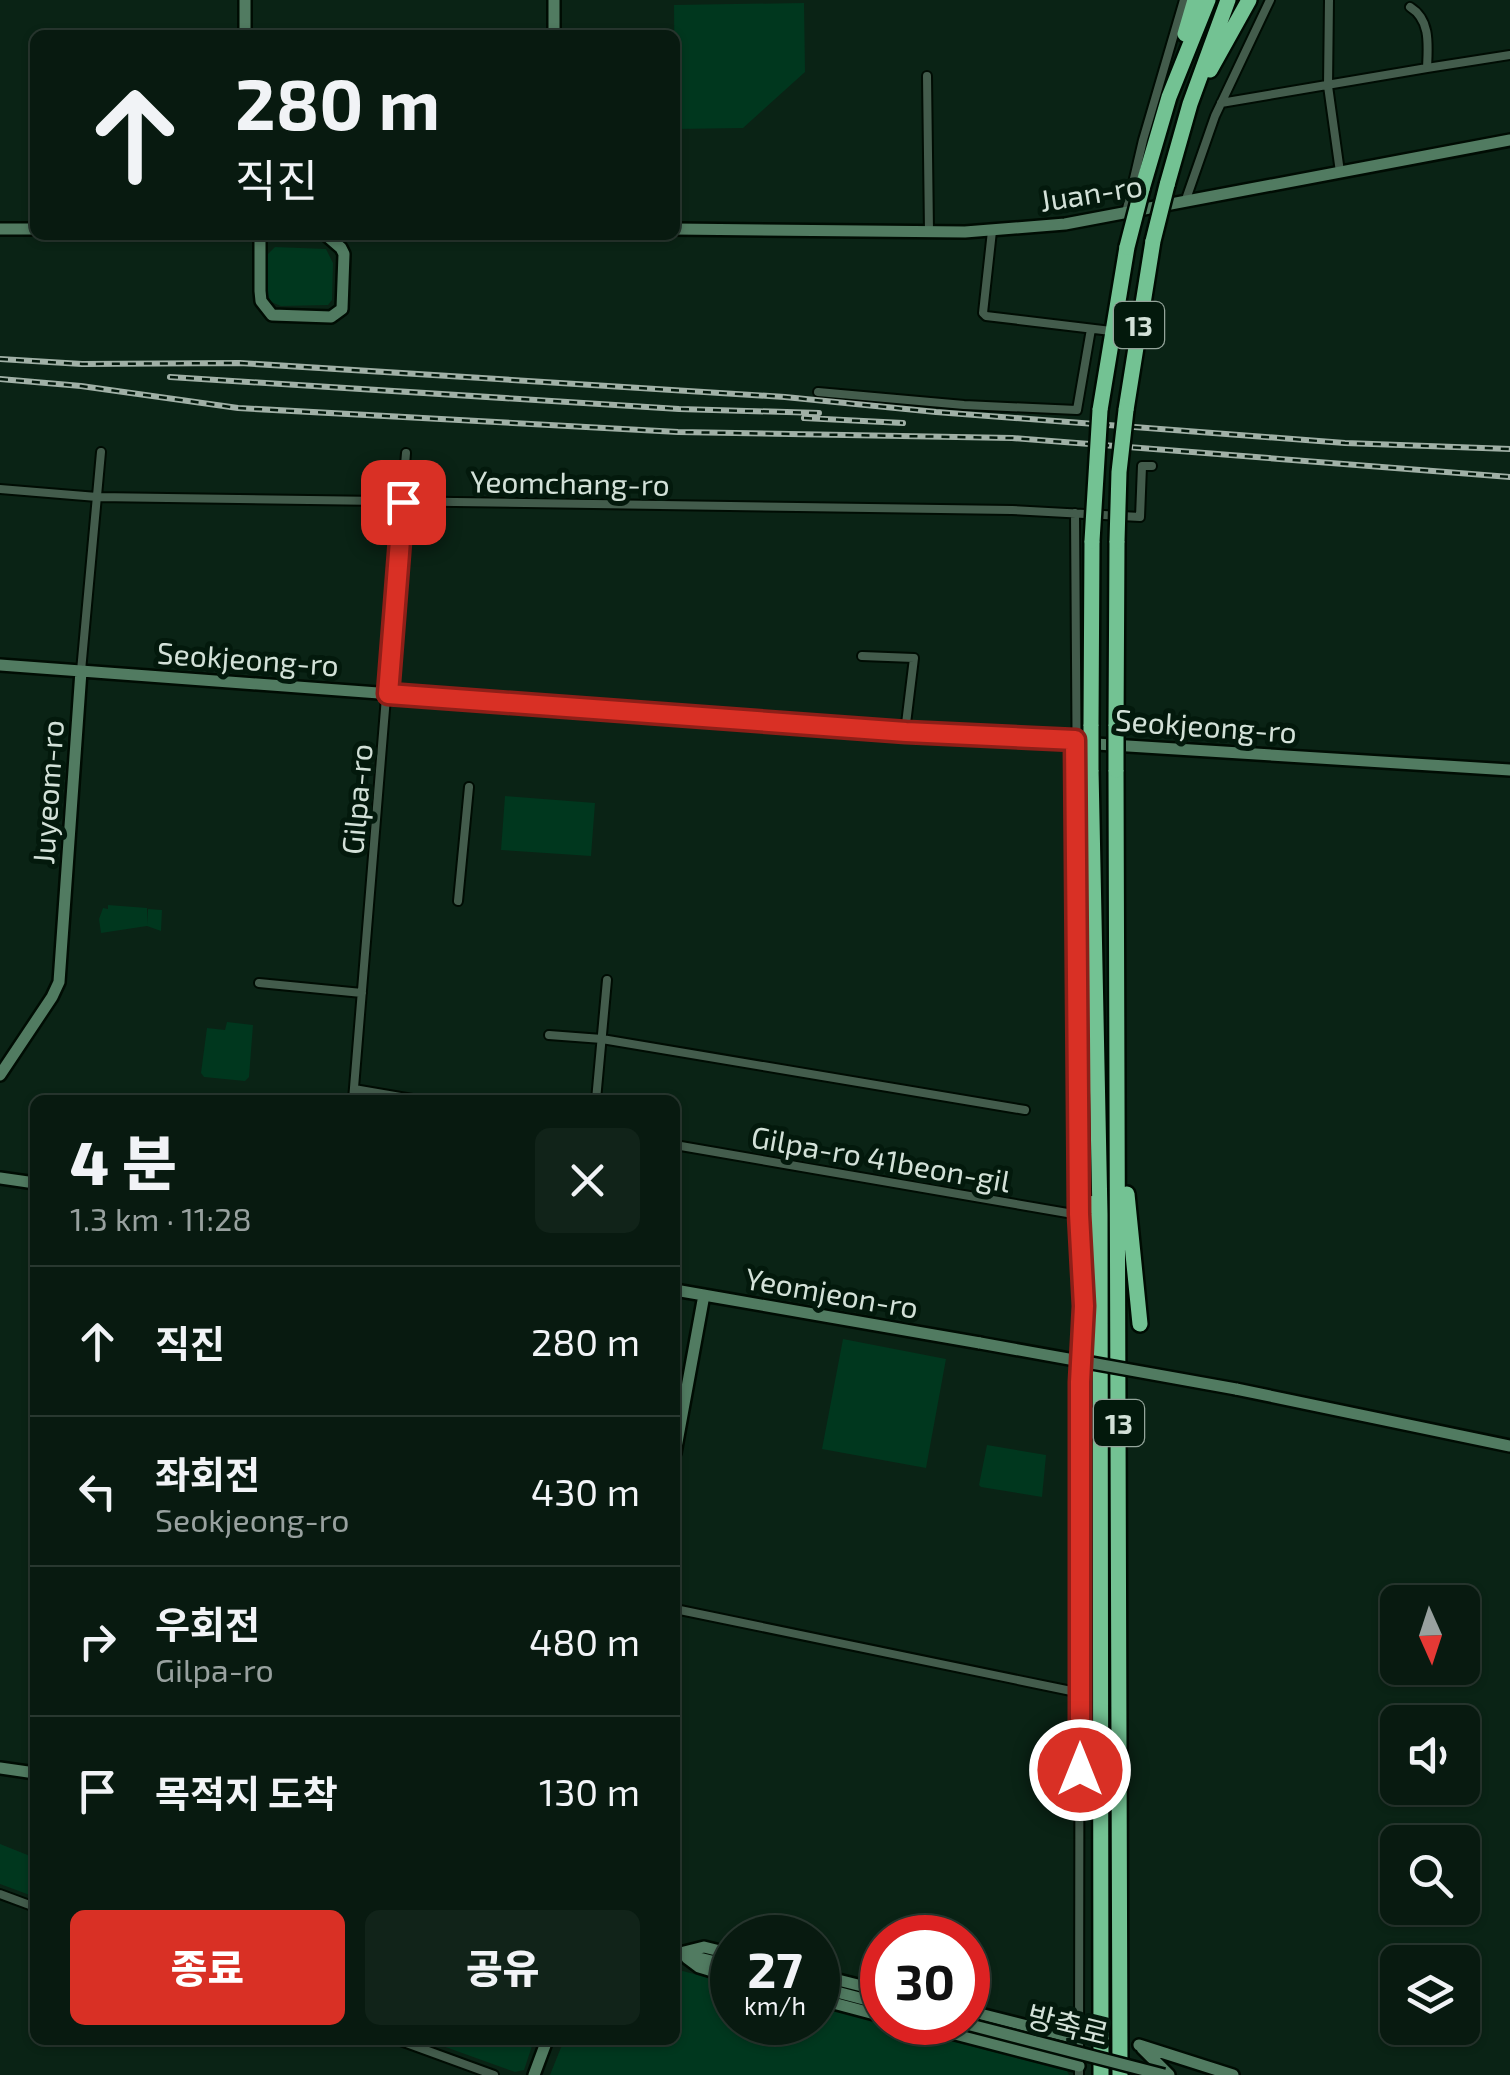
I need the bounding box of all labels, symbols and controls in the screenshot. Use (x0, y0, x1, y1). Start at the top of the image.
text: 280 m (235, 60, 440, 144)
icon: ahead (70, 70, 200, 200)
text: 직진 (235, 152, 318, 206)
street label: Juan-ro (1037, 166, 1145, 218)
road number: 13 (1114, 302, 1164, 348)
pin (361, 460, 446, 545)
street label: Yeomchang-ro (470, 462, 670, 502)
icon: arrive (376, 475, 431, 530)
street label: Seokjeong-ro (156, 634, 340, 682)
street label: Seokjeong-ro (1114, 701, 1298, 749)
street label: Juyeom-ro (24, 719, 70, 865)
street label: Gilpa-ro (333, 742, 379, 856)
street label: Gilpa-ro 41beon-gil (749, 1117, 1013, 1199)
text: 4 분 (70, 1125, 177, 1197)
button: close (535, 1128, 640, 1233)
text: 1.3 km · 11:28 (70, 1199, 252, 1237)
street label: Yeomjeon-ro (743, 1259, 921, 1325)
icon: ahead (70, 1314, 125, 1369)
text: 280 m (531, 1318, 640, 1364)
text: 직진 (155, 1320, 225, 1366)
road number: 13 (1094, 1400, 1144, 1446)
text: 좌회전 (155, 1451, 260, 1497)
icon: left (70, 1464, 125, 1519)
text: 430 m (531, 1468, 640, 1514)
text: Seokjeong-ro (155, 1500, 349, 1538)
north arrow (1380, 1585, 1480, 1685)
map controls (1380, 1585, 1480, 2045)
text: 우회전 (155, 1601, 260, 1647)
icon: right (70, 1614, 125, 1669)
text: 480 m (529, 1618, 640, 1664)
text: Gilpa-ro (155, 1650, 274, 1688)
button: sound (1380, 1705, 1480, 1805)
position arrow (1028, 1718, 1132, 1822)
icon: arrive (70, 1764, 125, 1819)
text: 130 m (539, 1768, 640, 1814)
text: 목적지 도착 (155, 1770, 338, 1816)
button: search (1380, 1825, 1480, 1925)
button: 종료 (70, 1910, 345, 2025)
button: 공유 (365, 1910, 640, 2025)
speed limit sign: 30 (860, 1915, 990, 2045)
text: 27 (747, 1938, 803, 1998)
button: layers (1380, 1945, 1480, 2045)
text: km/h (744, 1990, 806, 2020)
street label: 방축로 (1023, 1997, 1113, 2051)

